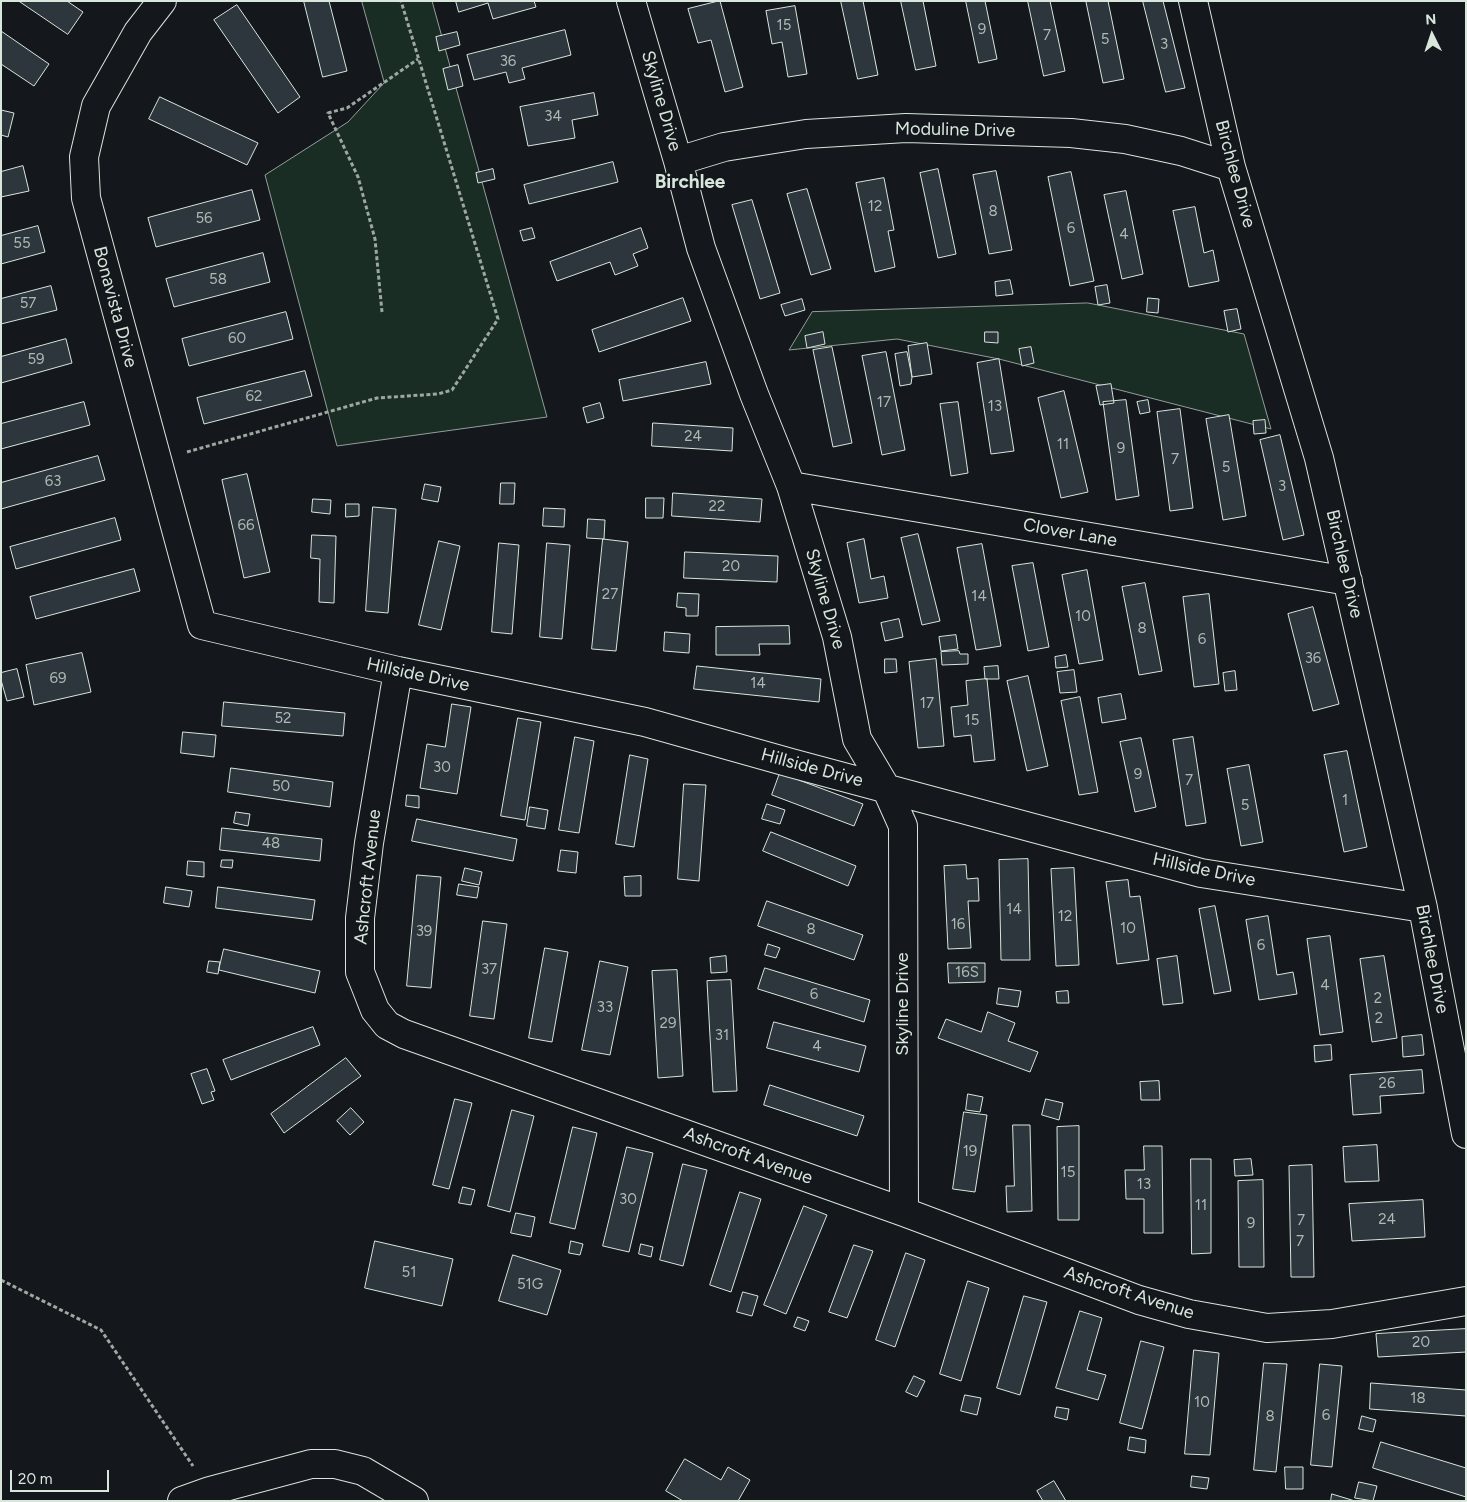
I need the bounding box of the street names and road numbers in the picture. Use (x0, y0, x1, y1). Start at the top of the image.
street label: Skyline Drive (636, 48, 686, 154)
street label: Moduline Drive (895, 118, 1015, 142)
street label: Birchlee Drive (1210, 118, 1260, 230)
street label: Bonavista Drive (88, 244, 142, 370)
street label: Birchlee Drive (1321, 508, 1367, 620)
street label: Clover Lane (1021, 514, 1119, 552)
street label: Skyline Drive (800, 546, 850, 652)
street label: Hillside Drive (365, 654, 471, 696)
street label: Hillside Drive (759, 744, 865, 792)
street label: Ashcroft Avenue (350, 808, 386, 946)
street label: Hillside Drive (1151, 849, 1257, 891)
street label: Birchlee Drive (1411, 903, 1453, 1015)
street label: Skyline Drive (892, 952, 914, 1056)
street label: Ashcroft Avenue (681, 1123, 815, 1189)
street label: Ashcroft Avenue (1061, 1262, 1197, 1324)

